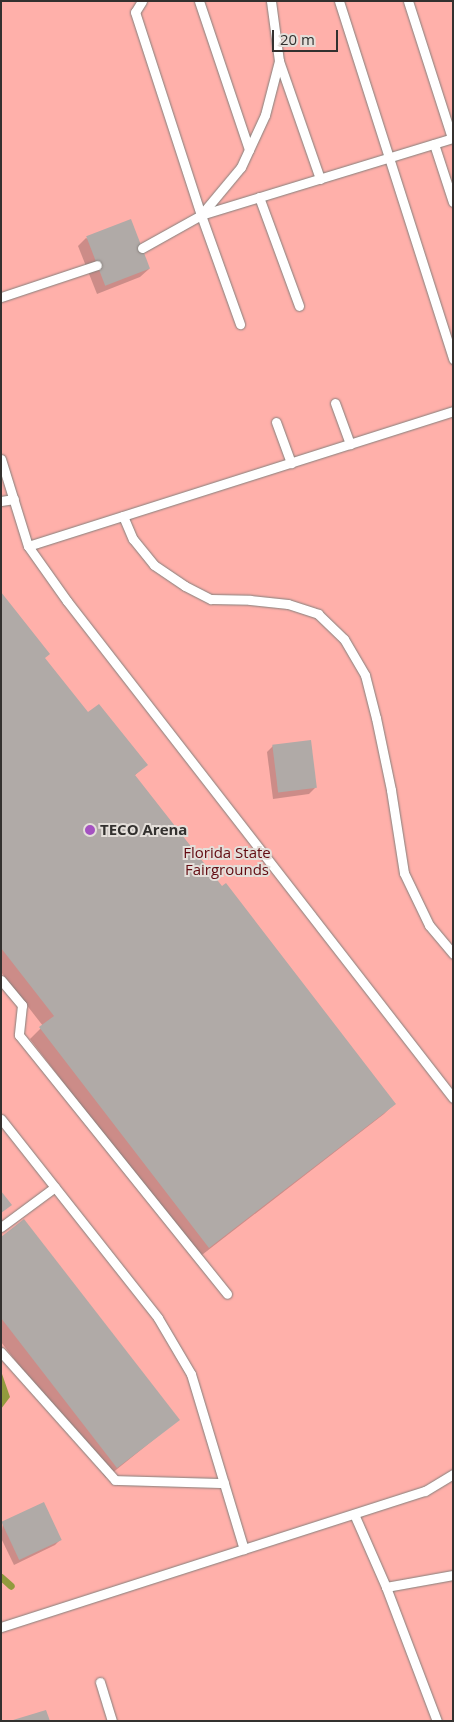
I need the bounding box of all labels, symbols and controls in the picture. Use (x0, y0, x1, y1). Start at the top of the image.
scale bar (274, 20, 340, 52)
text: 20 m (280, 29, 315, 49)
place label: TECO Arena (100, 821, 187, 839)
marker: TECO Arena (84, 824, 96, 836)
park label: Florida State Fairgrounds (183, 843, 271, 878)

